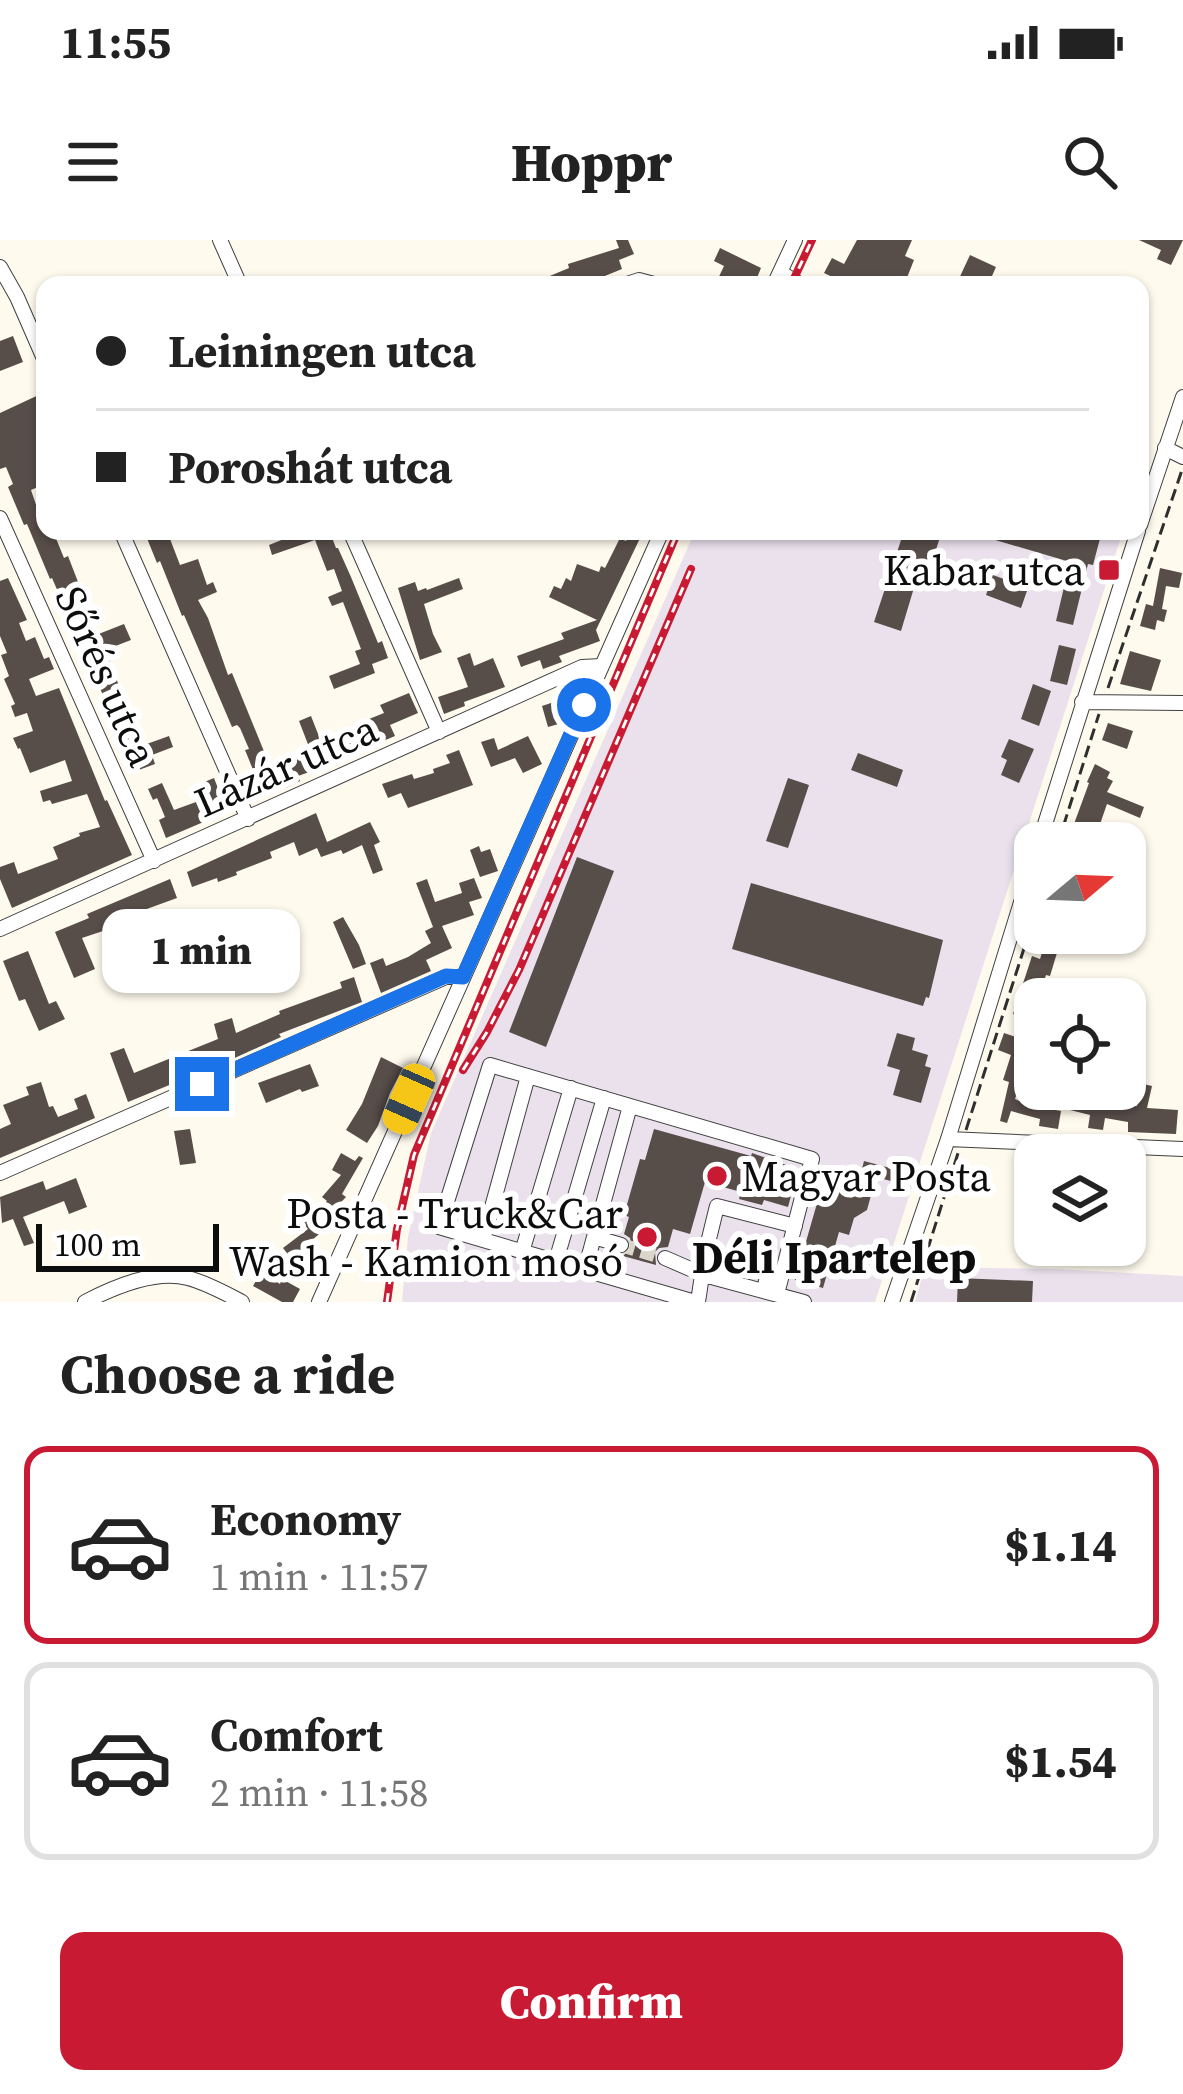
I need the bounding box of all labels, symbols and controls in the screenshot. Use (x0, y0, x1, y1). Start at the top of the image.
text: 11:55 (60, 11, 171, 73)
text: Hoppr (511, 125, 672, 199)
icon: menu (60, 129, 126, 195)
icon: search (1057, 129, 1123, 195)
text: Leiningen utca (168, 320, 476, 382)
text: Poroshát utca (168, 436, 452, 498)
place label: Kabar utca (883, 541, 1086, 599)
marker: Kabar utca (1096, 557, 1122, 583)
street label: Sőrés utca (42, 577, 173, 776)
route start (557, 678, 611, 732)
street label: Lázár utca (185, 699, 387, 831)
north arrow (1014, 822, 1146, 954)
map controls (1014, 822, 1146, 1266)
callout: 1 min (103, 910, 301, 994)
text: 1 min (150, 924, 252, 977)
button: locate (1014, 978, 1146, 1110)
route end (175, 1057, 229, 1111)
car (378, 1059, 440, 1139)
button: layers (1014, 1134, 1146, 1266)
place label: Magyar Posta (741, 1147, 992, 1205)
marker: Magyar Posta (704, 1163, 730, 1189)
place label: Posta - Truck&Car Wash - Kamion mosó (229, 1184, 623, 1290)
scale bar (36, 1218, 219, 1271)
text: 100 m (54, 1222, 141, 1267)
marker: Posta - Truck&Car Wash - Kamion mosó (634, 1224, 660, 1250)
district label: Déli Ipartelep (692, 1226, 976, 1288)
text: Choose a ride (60, 1337, 395, 1411)
text: Economy (210, 1488, 401, 1550)
icon: car (66, 1491, 174, 1599)
text: $1.14 (1004, 1514, 1117, 1576)
text: 1 min · 11:57 (210, 1550, 429, 1603)
text: Comfort (210, 1704, 383, 1766)
icon: car (66, 1707, 174, 1815)
text: $1.54 (1004, 1730, 1117, 1792)
text: 2 min · 11:58 (210, 1766, 429, 1819)
button: Confirm (60, 1932, 1123, 2070)

